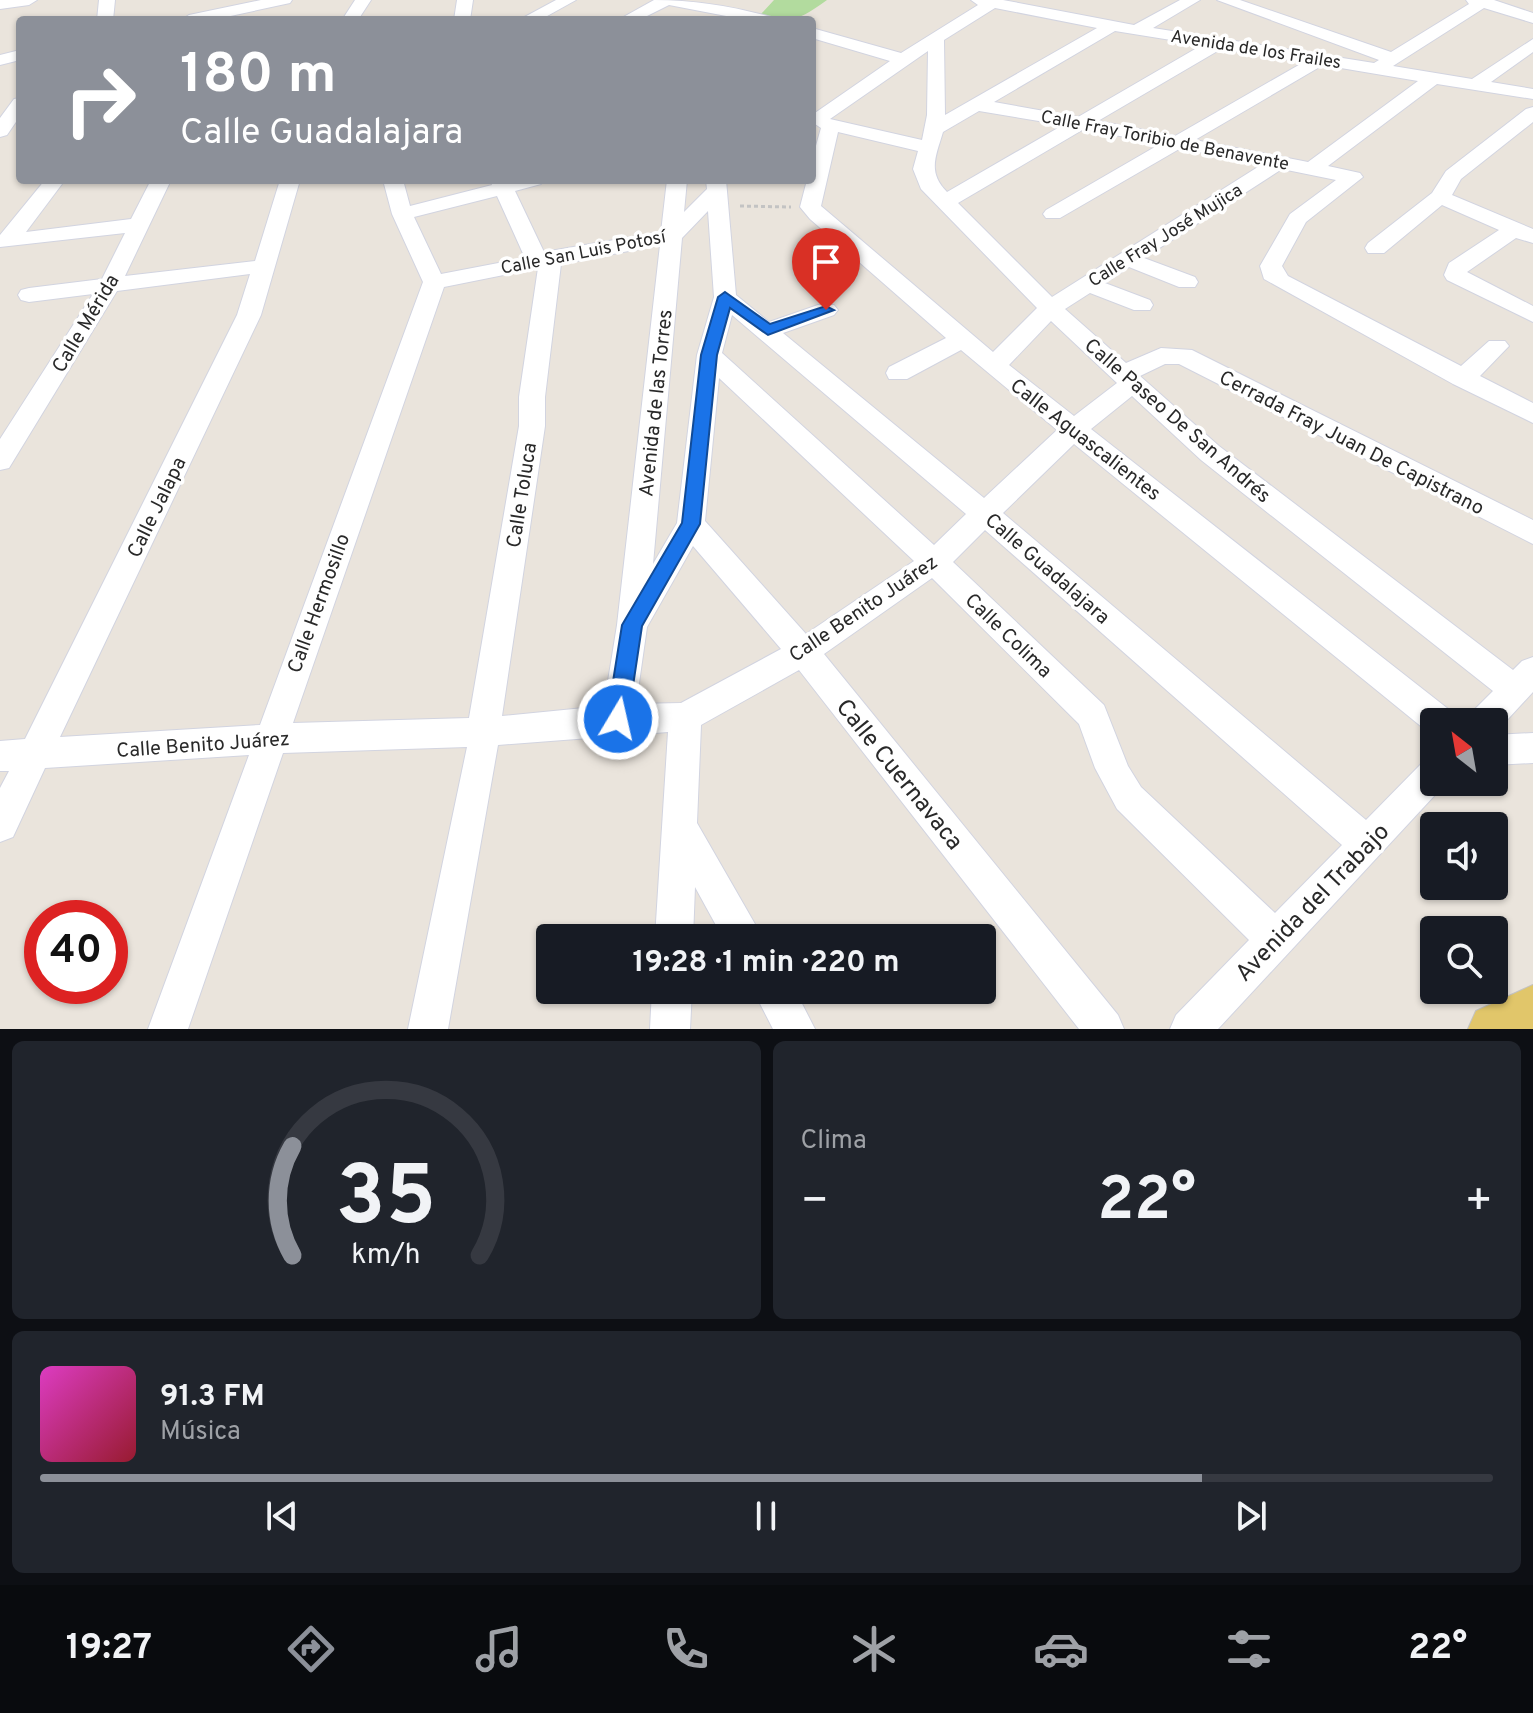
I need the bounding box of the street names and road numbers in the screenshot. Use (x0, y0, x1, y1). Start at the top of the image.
street label: Avenida de los Frailes (1169, 26, 1343, 75)
street label: Calle Fray Toribio de Benavente (1039, 106, 1291, 177)
street label: Calle Fray José Mujica (1084, 179, 1247, 293)
street label: Calle San Luis Potosí (499, 226, 669, 281)
street label: Calle Mérida (47, 270, 126, 378)
street label: Avenida de las Torres (634, 308, 680, 498)
street label: Calle Paseo De San Andrés (1078, 333, 1275, 510)
street label: Cerrada Fray Juan De Capistrano (1214, 365, 1488, 522)
street label: Calle Aguascalientes (1004, 374, 1165, 508)
street label: Calle Toluca (502, 441, 544, 550)
street label: Calle Jalapa (122, 453, 193, 563)
street label: Calle Guadalajara (979, 508, 1115, 631)
street label: Calle Hermosillo (283, 530, 357, 677)
street label: Calle Benito Juárez (785, 550, 943, 669)
street label: Calle Colima (958, 588, 1057, 685)
street label: Calle Cuernavaca (828, 694, 969, 857)
street label: Calle Benito Juárez (116, 727, 291, 765)
street label: Avenida del Trabajo (1230, 818, 1397, 989)

